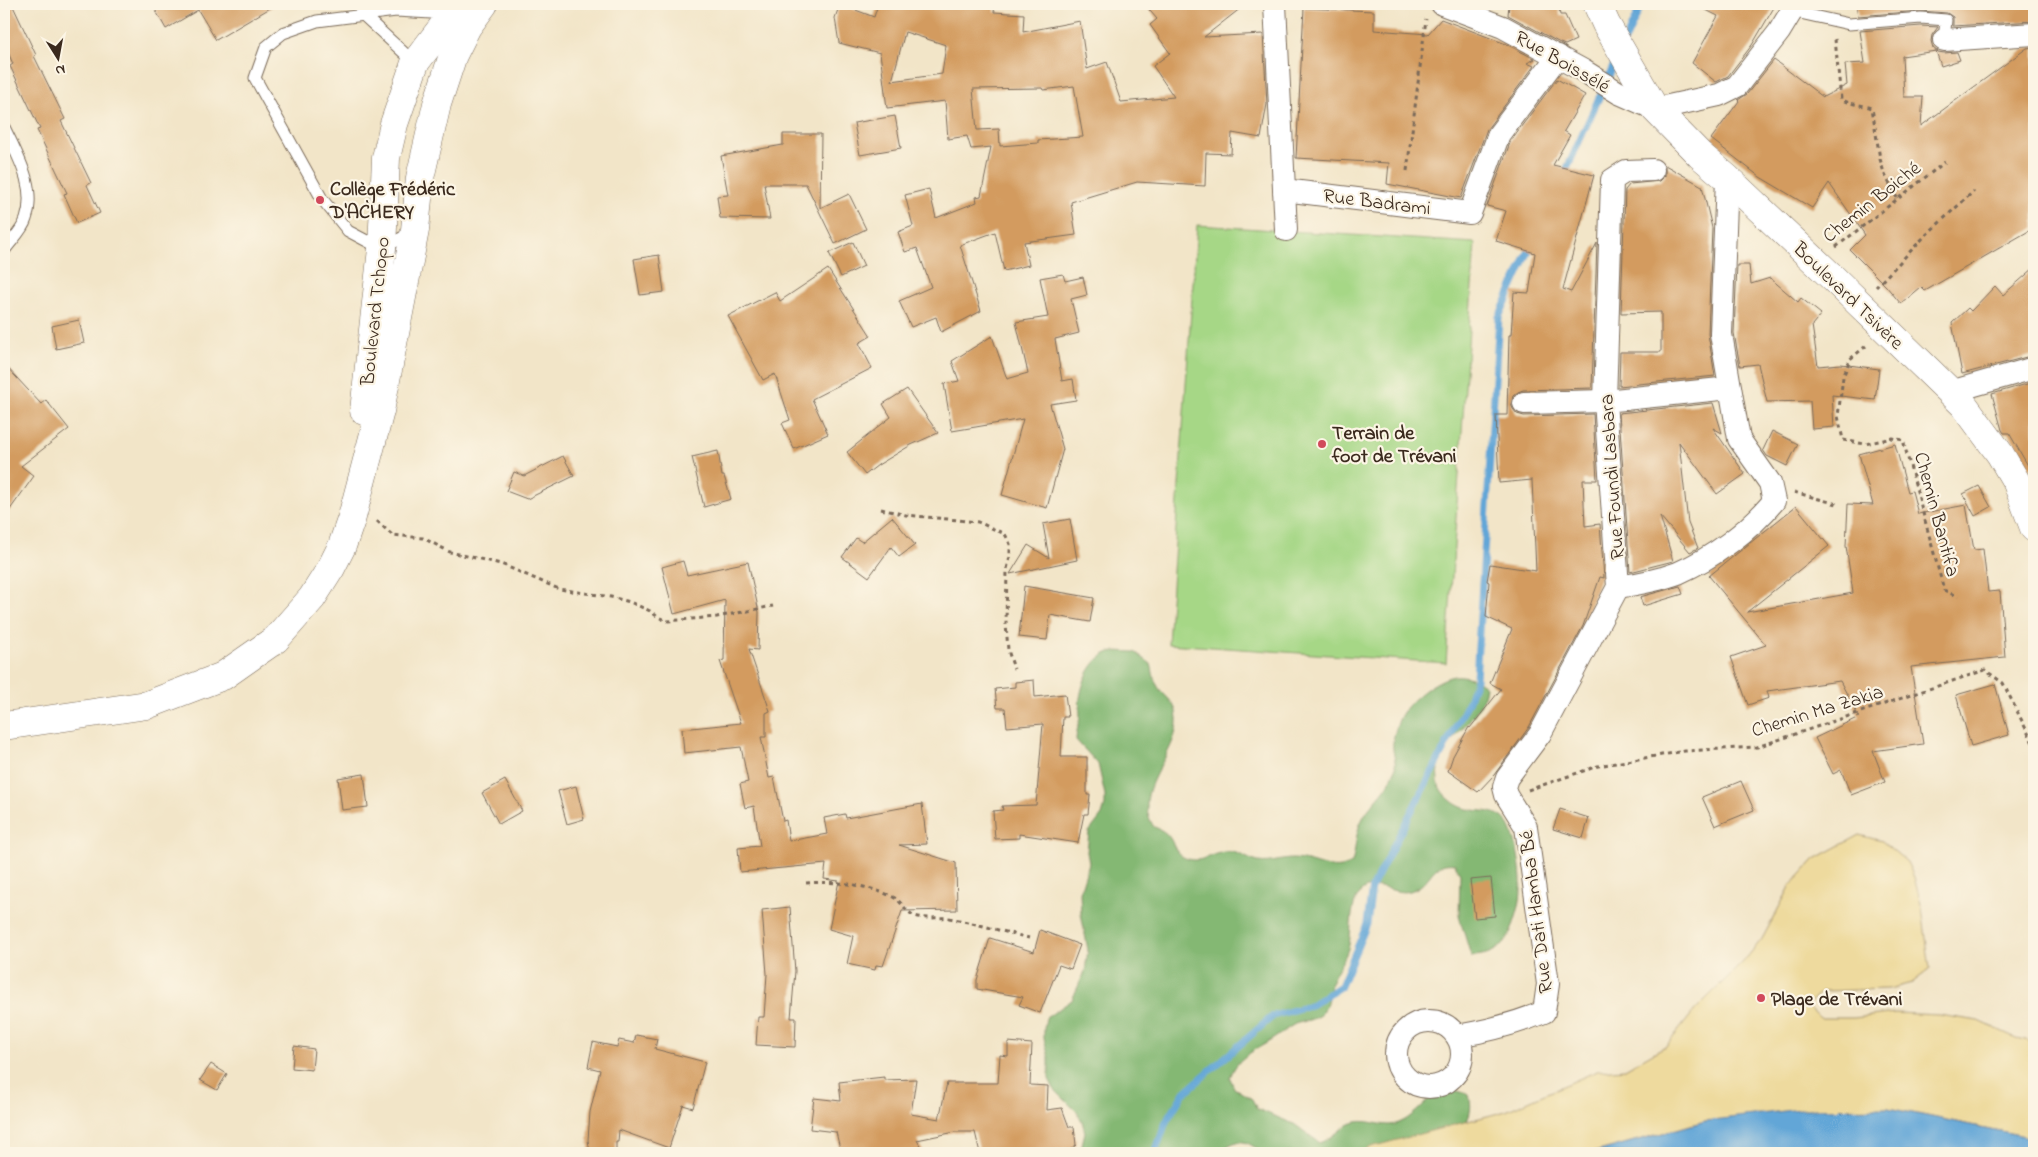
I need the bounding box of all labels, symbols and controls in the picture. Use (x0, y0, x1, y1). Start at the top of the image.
street label: Rue Boissélé (1509, 24, 1615, 102)
north arrow (32, 32, 82, 82)
text: N (54, 58, 67, 80)
street label: Chemin Boiché (1817, 155, 1928, 251)
place label: Collège Frédéric D'ACHERY (329, 176, 456, 228)
street label: Rue Badrami (1321, 183, 1432, 224)
marker: Collège Frédéric D'ACHERY (314, 194, 326, 206)
street label: Boulevard Tsivère (1784, 235, 1909, 357)
street label: Boulevard Tchopo (354, 236, 399, 388)
street label: Rue Foundi Lasbara (1593, 393, 1634, 561)
place label: Terrain de foot de Trévani (1331, 420, 1457, 472)
marker: Terrain de foot de Trévani (1316, 438, 1328, 450)
street label: Chemin Bantifa (1905, 449, 1966, 580)
street label: Chemin Ma Zakia (1748, 679, 1887, 746)
street label: Rue Dati Hamba Bé (1513, 829, 1562, 995)
place label: Plage de Trévani (1771, 986, 1903, 1016)
marker: Plage de Trévani (1755, 992, 1767, 1004)

